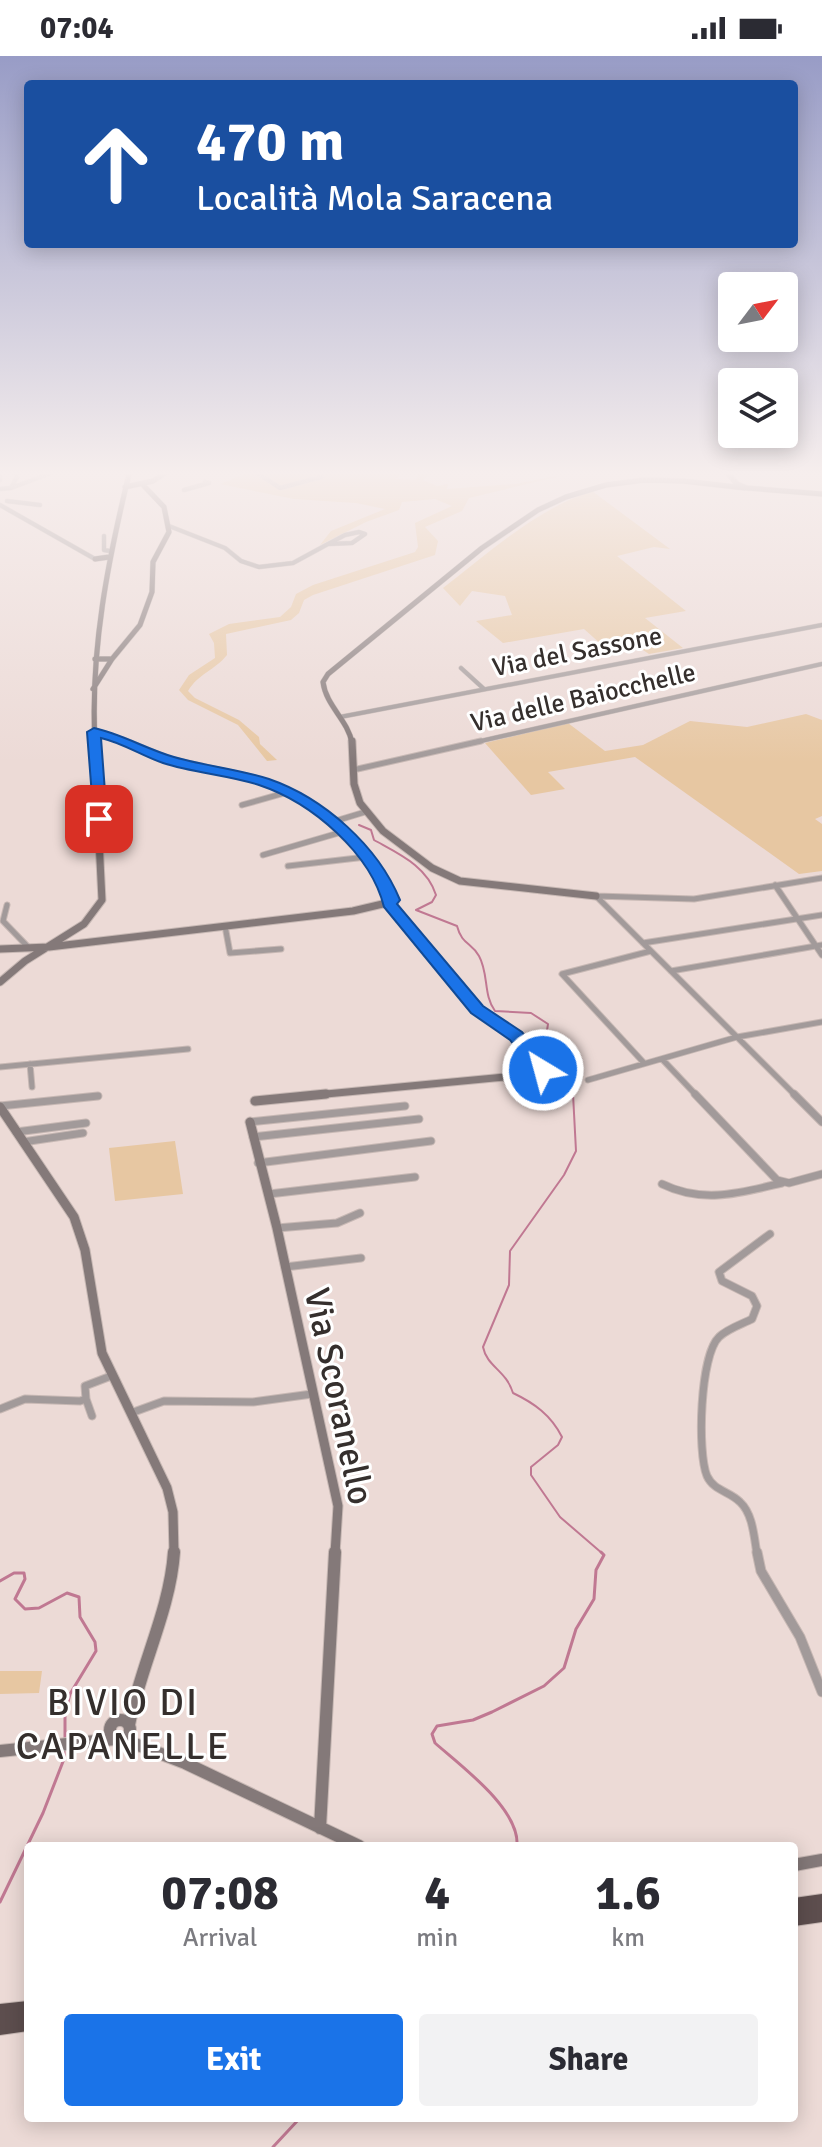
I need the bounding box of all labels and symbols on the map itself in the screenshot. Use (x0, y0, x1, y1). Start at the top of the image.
north arrow (718, 272, 798, 352)
street label: Via del Sassone (490, 620, 665, 684)
street label: Via delle Baiocchelle (468, 657, 699, 739)
pin (65, 785, 133, 853)
position arrow (501, 1028, 585, 1112)
street label: Via Scoranello (294, 1284, 383, 1509)
district label: BIVIO DI CAPANELLE (16, 1679, 230, 1770)

